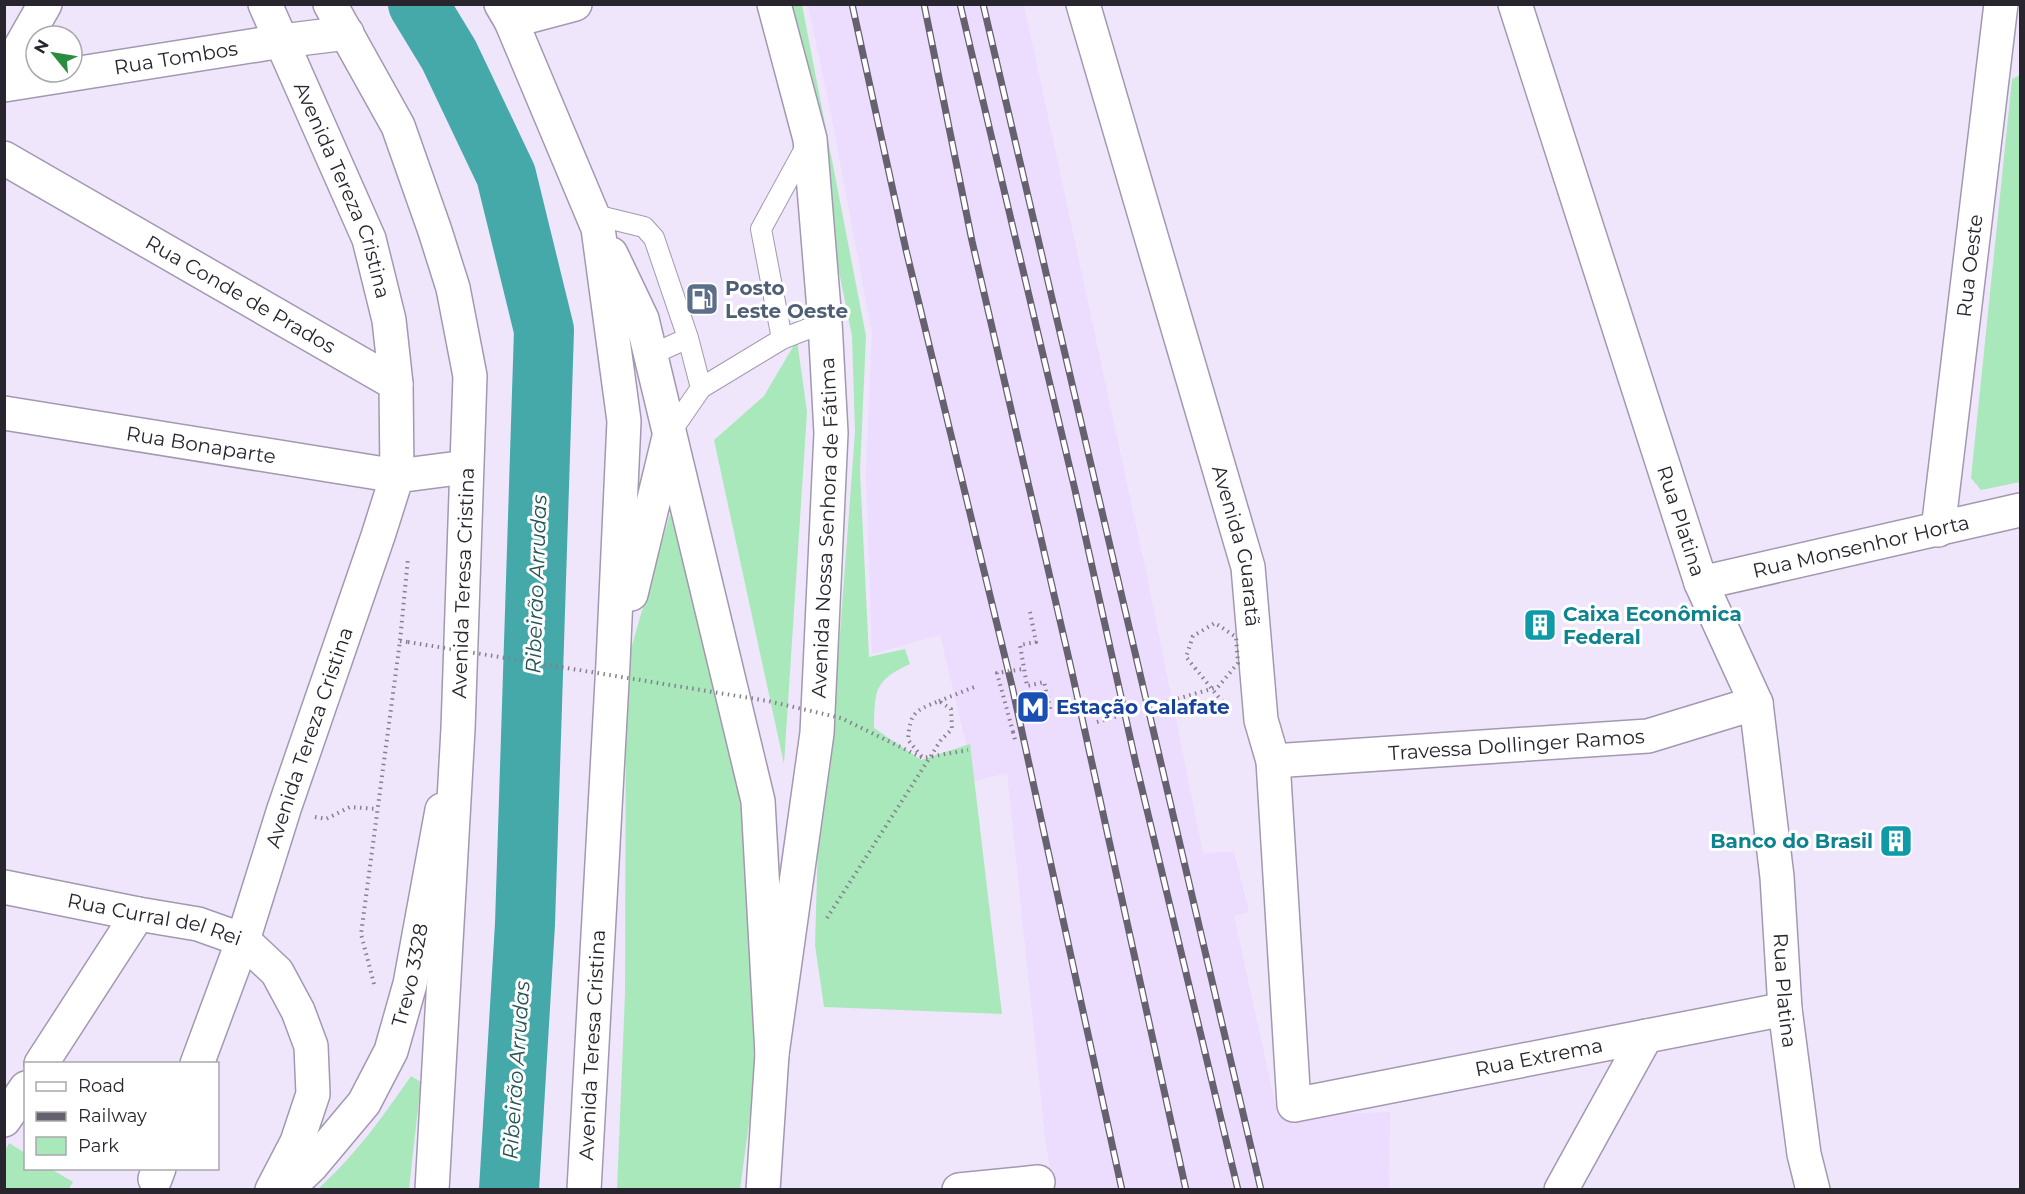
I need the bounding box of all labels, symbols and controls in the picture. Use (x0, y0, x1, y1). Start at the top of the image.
north arrow (24, 24, 84, 84)
text: N (30, 36, 53, 57)
street label: Rua Tombos (112, 36, 240, 79)
street label: Avenida Tereza Cristina (289, 78, 395, 301)
street label: Rua Oeste (1952, 213, 1988, 319)
street label: Rua Conde de Prados (141, 230, 340, 359)
place label: Posto Leste Oeste (725, 276, 848, 323)
fuel station icon: Posto Leste Oeste (684, 281, 720, 317)
street label: Avenida Nossa Senhora de Fátima (807, 357, 843, 699)
street label: Rua Bonaparte (124, 421, 278, 469)
street label: Rua Platina (1652, 462, 1710, 580)
street label: Avenida Guaratã (1207, 463, 1265, 628)
street label: Avenida Teresa Cristina (447, 467, 479, 699)
water label: Ribeirão Arrudas (520, 494, 552, 674)
street label: Rua Monsenhor Horta (1750, 510, 1972, 583)
place label: Caixa Econômica Federal (1563, 602, 1742, 649)
building icon: Caixa Econômica Federal (1522, 607, 1558, 643)
street label: Avenida Tereza Cristina (261, 624, 358, 851)
metro station icon: Estação Calafate (1015, 689, 1051, 725)
place label: Estação Calafate (1056, 695, 1230, 719)
street label: Travessa Dollinger Ramos (1388, 724, 1646, 765)
building icon: Banco do Brasil (1878, 823, 1914, 859)
place label: Banco do Brasil (1710, 829, 1873, 853)
street label: Rua Curral del Rei (65, 888, 245, 951)
street label: Trevo 3328 (386, 921, 433, 1030)
street label: Avenida Teresa Cristina (574, 929, 610, 1161)
street label: Rua Platina (1768, 932, 1802, 1049)
water label: Ribeirão Arrudas (497, 980, 535, 1160)
street label: Rua Extrema (1473, 1033, 1605, 1081)
legend (24, 1062, 219, 1170)
text: Road (78, 1075, 125, 1097)
text: Railway (78, 1105, 147, 1127)
text: Park (78, 1135, 119, 1157)

